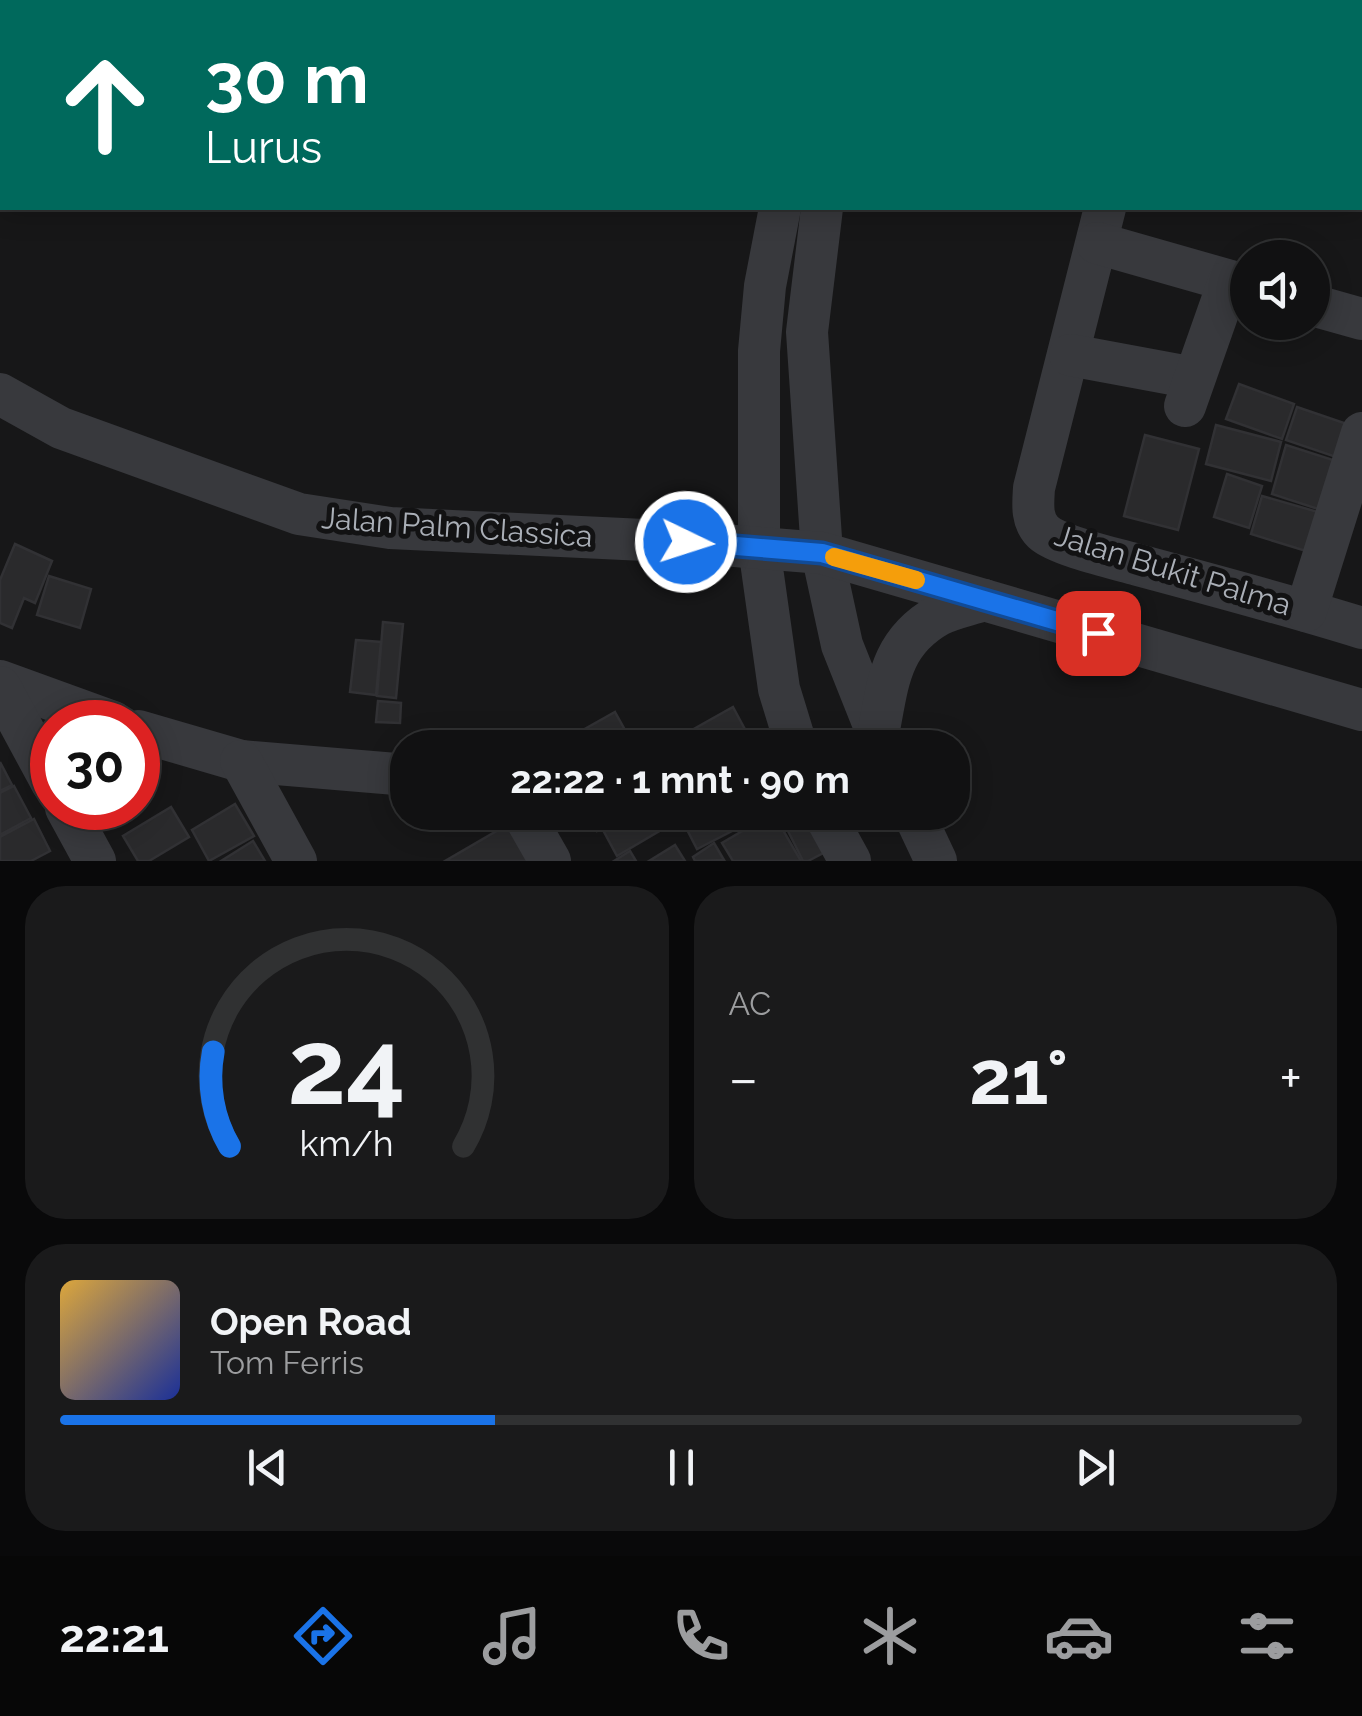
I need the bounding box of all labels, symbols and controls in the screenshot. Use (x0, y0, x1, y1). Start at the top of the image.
text: 30 m (205, 37, 369, 119)
icon: ahead (40, 40, 170, 170)
text: Lurus (205, 121, 322, 174)
map controls (1230, 240, 1330, 340)
button: sound (1230, 240, 1330, 340)
position arrow (634, 490, 738, 594)
street label: Jalan Palm Classica (320, 500, 594, 554)
street label: Jalan Bukit Palma (1051, 517, 1295, 623)
pin (1056, 591, 1141, 676)
icon: arrive (1071, 606, 1126, 661)
speed limit sign: 30 (30, 700, 160, 830)
text: 22:22 · 1 mnt · 90 m (510, 757, 850, 802)
text: AC (729, 985, 771, 1022)
text: 24 (288, 1006, 406, 1128)
text: 21° (969, 1033, 1068, 1122)
text: − (729, 1046, 758, 1111)
text: + (1279, 1046, 1302, 1111)
text: km/h (300, 1122, 394, 1164)
text: Open Road (210, 1299, 411, 1344)
text: Tom Ferris (210, 1344, 364, 1381)
icon: previous (240, 1440, 295, 1495)
icon: pause (654, 1440, 709, 1495)
icon: next (1068, 1440, 1123, 1495)
icon: directions (288, 1601, 358, 1671)
icon: music (477, 1601, 547, 1671)
icon: phone (666, 1601, 736, 1671)
icon: climate (855, 1601, 925, 1671)
icon: car (1044, 1601, 1114, 1671)
icon: filters (1232, 1601, 1302, 1671)
text: 22:21 (59, 1610, 169, 1663)

